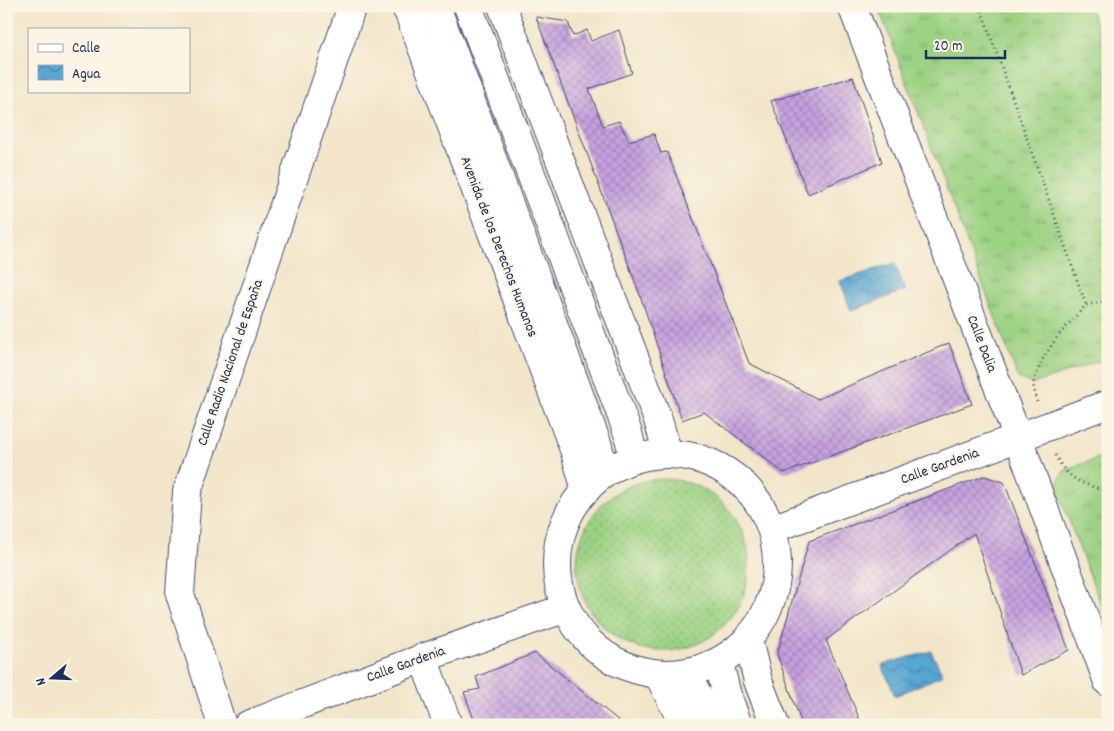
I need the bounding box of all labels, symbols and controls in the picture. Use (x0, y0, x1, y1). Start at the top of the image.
legend (28, 28, 190, 92)
scale bar (926, 28, 1005, 60)
text: 20 m (934, 36, 962, 58)
text: Calle (72, 38, 101, 60)
text: Agua (72, 64, 101, 86)
street label: Avenida de los Derechos Humanos (453, 153, 543, 341)
street label: Calle Radio Nacional de España (192, 276, 270, 449)
street label: Calle Dalia (960, 312, 1002, 377)
street label: Calle Gardenia (898, 442, 983, 491)
street label: Calle Gardenia (364, 640, 449, 689)
north arrow (28, 654, 78, 704)
text: N (31, 675, 52, 688)

